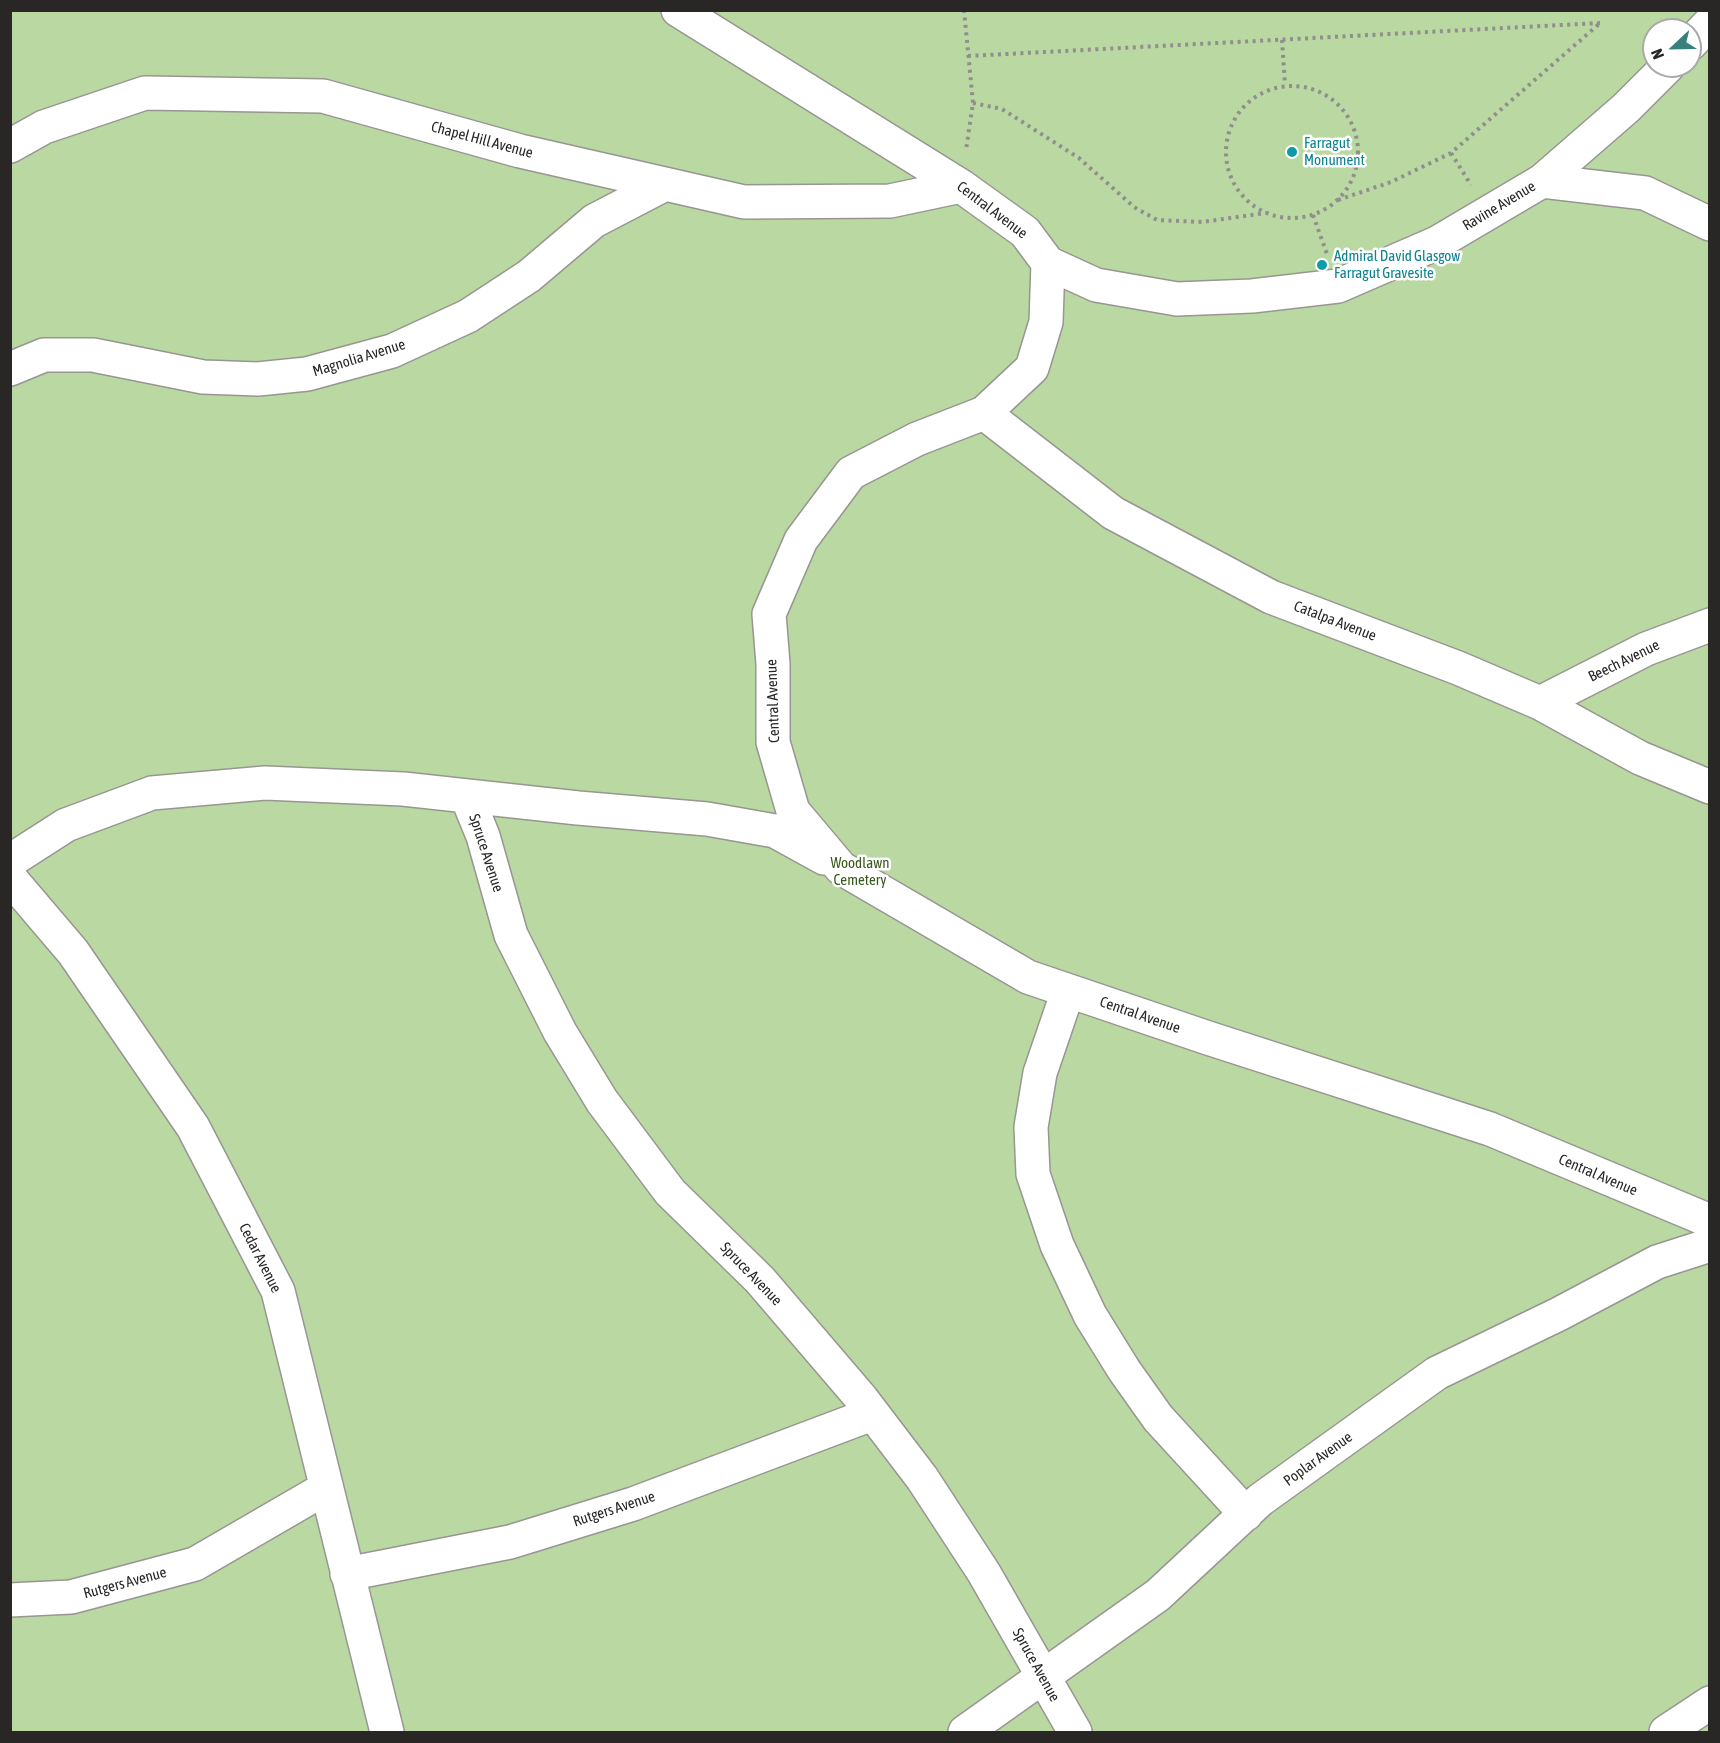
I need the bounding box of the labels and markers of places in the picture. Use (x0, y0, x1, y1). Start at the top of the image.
place label: Farragut Monument (1304, 134, 1365, 169)
marker: Farragut Monument (1285, 145, 1299, 159)
place label: Admiral David Glasgow Farragut Gravesite (1334, 247, 1460, 282)
marker: Admiral David Glasgow Farragut Gravesite (1315, 258, 1329, 272)

